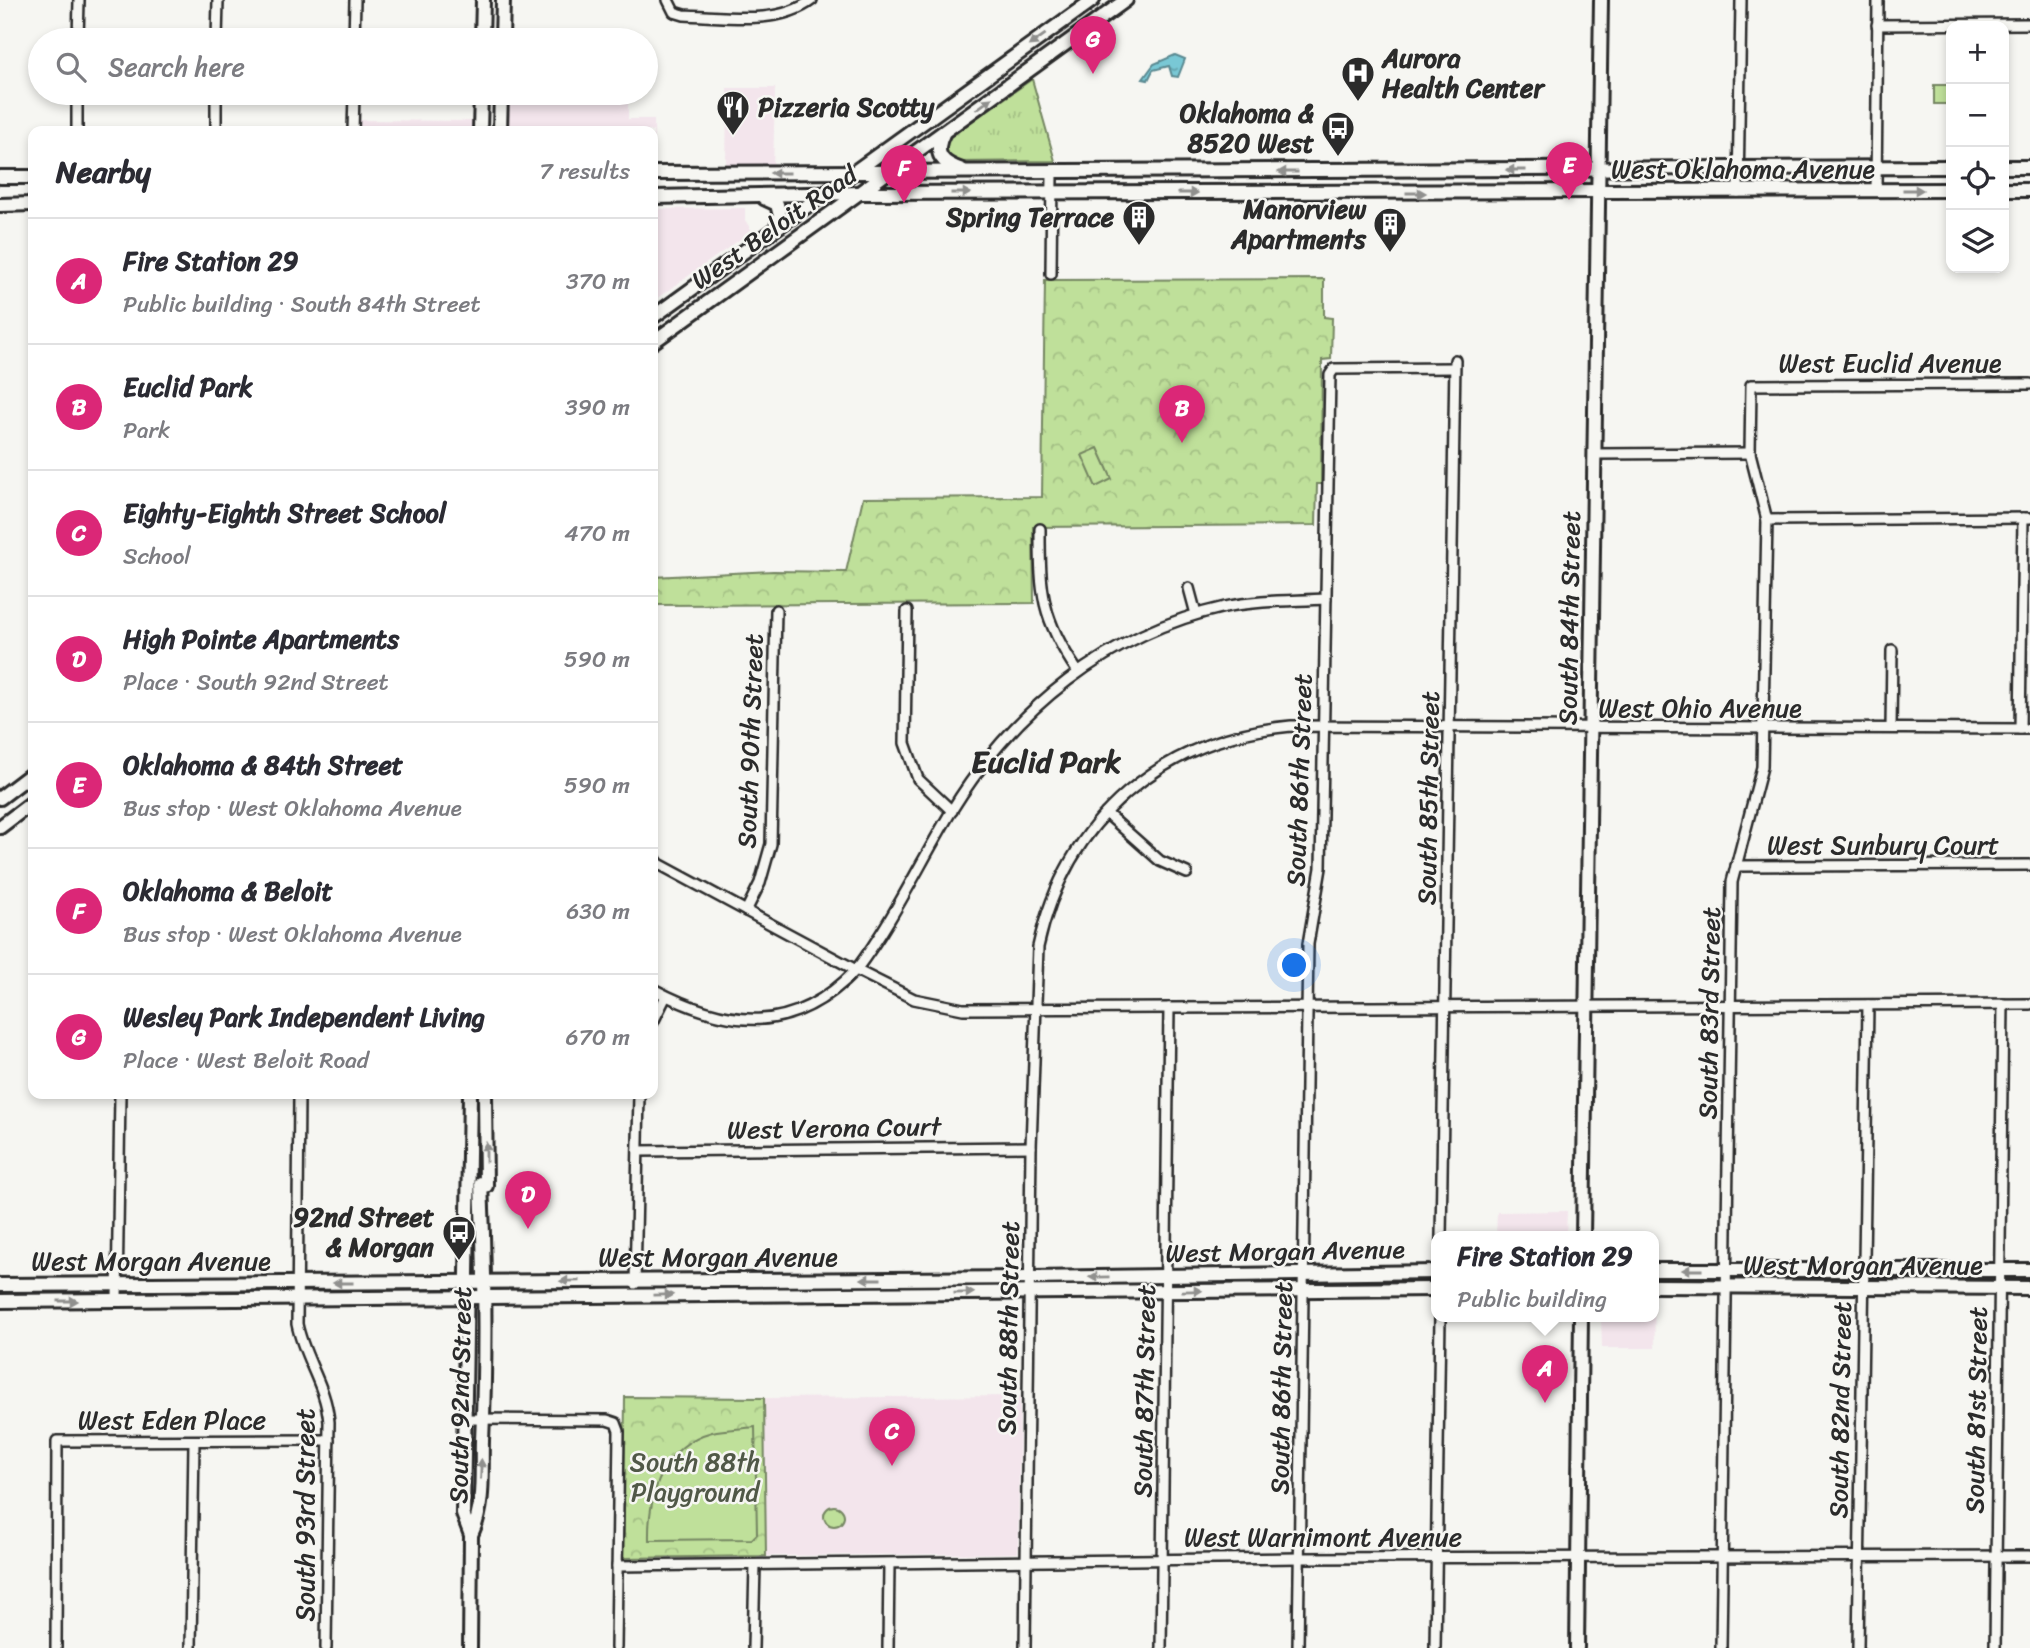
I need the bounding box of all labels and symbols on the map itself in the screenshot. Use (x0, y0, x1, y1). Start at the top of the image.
pin: G (1070, 16, 1116, 74)
one-way arrow (1028, 32, 1046, 46)
place label: Aurora Health Center (1381, 35, 1546, 111)
hospital icon: Aurora Health Center (1339, 54, 1377, 103)
place label: Pizzeria Scotty (758, 84, 935, 130)
restaurant icon: Pizzeria Scotty (714, 88, 752, 137)
place label: Oklahoma & 8520 West (1180, 90, 1315, 166)
one-way arrow (975, 96, 993, 111)
bus stop icon: Oklahoma & 8520 West (1319, 109, 1357, 158)
pin: E (1546, 142, 1592, 200)
pin: F (881, 145, 927, 203)
street label: West Oklahoma Avenue (1611, 146, 1876, 192)
street label: West Beloit Road (681, 151, 869, 302)
one-way arrow (1504, 165, 1526, 176)
one-way arrow (1277, 166, 1299, 178)
one-way arrow (769, 167, 791, 179)
one-way arrow (1902, 185, 1924, 196)
place label: Manorview Apartments (1230, 186, 1367, 262)
one-way arrow (950, 187, 972, 199)
one-way arrow (1177, 187, 1199, 199)
one-way arrow (1405, 187, 1427, 199)
place label: Spring Terrace (945, 194, 1115, 240)
building icon: Spring Terrace (1120, 198, 1158, 247)
building icon: Manorview Apartments (1371, 205, 1409, 254)
street label: West Euclid Avenue (1779, 340, 2002, 386)
pin: B (1159, 385, 1205, 443)
street label: South 84th Street (1544, 510, 1594, 726)
street label: South 90th Street (723, 633, 777, 849)
street label: South 86th Street (1272, 673, 1326, 887)
street label: West Ohio Avenue (1598, 685, 1802, 731)
street label: South 85th Street (1403, 691, 1453, 905)
district label: Euclid Park (971, 735, 1122, 789)
street label: West Sunbury Court (1767, 822, 1999, 868)
street label: South 83rd Street (1684, 906, 1734, 1120)
your location (1277, 948, 1311, 982)
street label: West Verona Court (727, 1103, 943, 1153)
one-way arrow (480, 1141, 492, 1163)
pin: D (505, 1171, 551, 1229)
place label: 92nd Street & Morgan (293, 1194, 435, 1270)
bus stop icon: 92nd Street & Morgan (440, 1213, 478, 1262)
street label: South 88th Street (983, 1221, 1033, 1435)
street label: West Morgan Avenue (1165, 1226, 1406, 1276)
street label: West Morgan Avenue (598, 1234, 838, 1280)
street label: West Morgan Avenue (31, 1238, 271, 1284)
street label: West Morgan Avenue (1743, 1242, 1983, 1288)
one-way arrow (1681, 1264, 1703, 1276)
one-way arrow (1088, 1271, 1110, 1282)
one-way arrow (860, 1273, 882, 1285)
one-way arrow (559, 1275, 581, 1287)
one-way arrow (332, 1277, 354, 1289)
street label: South 86th Street (1256, 1281, 1306, 1495)
street label: South 87th Street (1119, 1284, 1169, 1498)
one-way arrow (1181, 1285, 1203, 1296)
street label: South 92nd Street (435, 1286, 485, 1504)
one-way arrow (953, 1287, 975, 1299)
one-way arrow (652, 1290, 674, 1301)
one-way arrow (57, 1295, 79, 1307)
street label: South 82nd Street (1815, 1301, 1865, 1519)
street label: South 81st Street (1951, 1306, 2001, 1514)
pin: A (1522, 1345, 1568, 1403)
street label: West Eden Place (78, 1397, 266, 1443)
street label: South 93rd Street (282, 1408, 328, 1622)
pin: C (869, 1408, 915, 1466)
park label: South 88th Playground (630, 1439, 761, 1515)
one-way arrow (476, 1458, 487, 1480)
street label: West Warnimont Avenue (1184, 1514, 1462, 1560)

